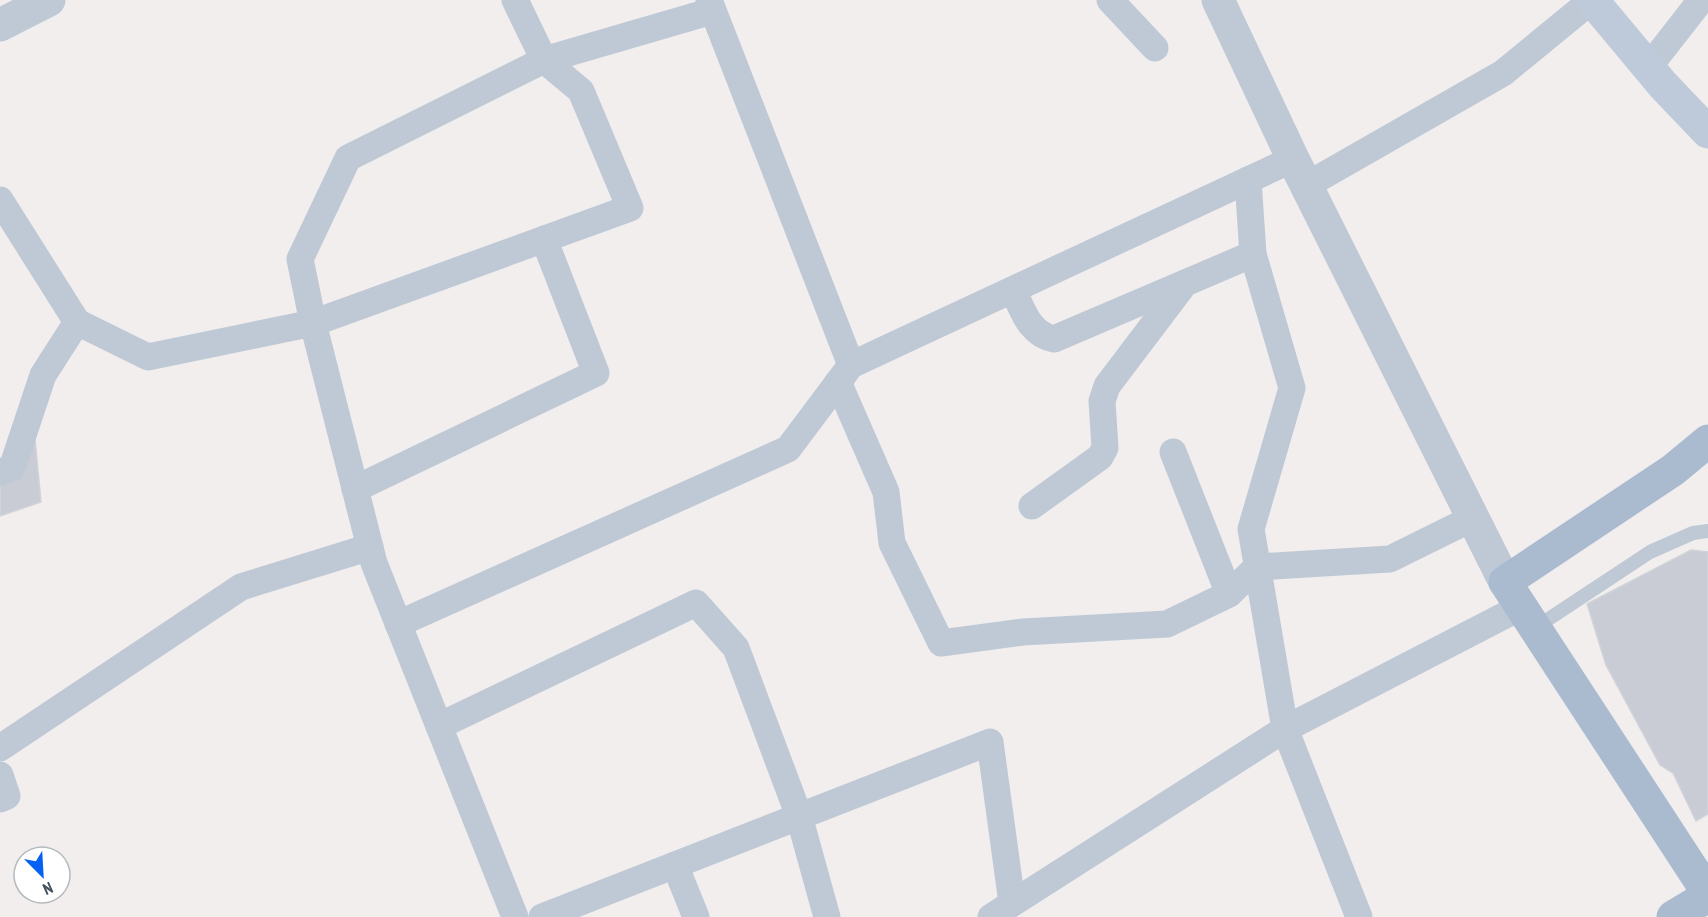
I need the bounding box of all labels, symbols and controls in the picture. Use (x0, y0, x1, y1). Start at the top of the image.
north arrow (12, 845, 72, 905)
text: N (40, 878, 56, 900)

